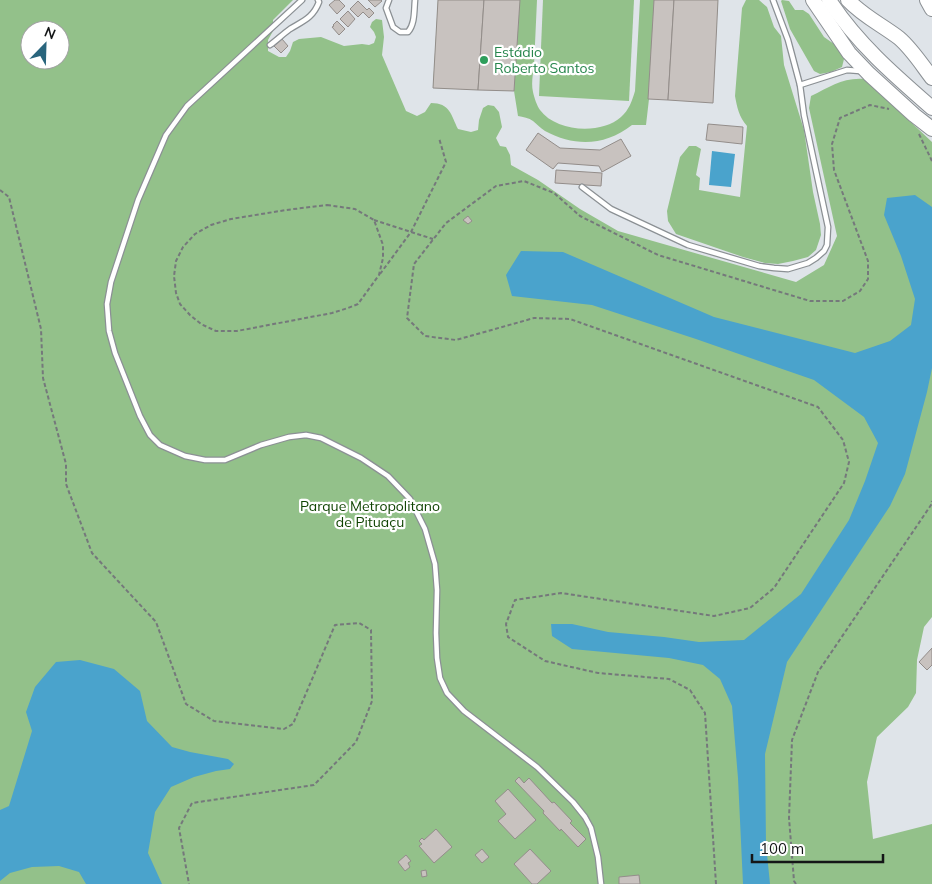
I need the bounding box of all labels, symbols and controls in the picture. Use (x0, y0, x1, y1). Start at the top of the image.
north arrow (20, 20, 70, 70)
text: N (42, 23, 58, 43)
place label: Estádio Roberto Santos (494, 43, 595, 77)
marker: Estádio Roberto Santos (478, 54, 490, 66)
park label: Parque Metropolitano de Pituaçu (300, 497, 440, 531)
scale bar (752, 832, 883, 864)
text: 100 m (760, 839, 804, 858)

